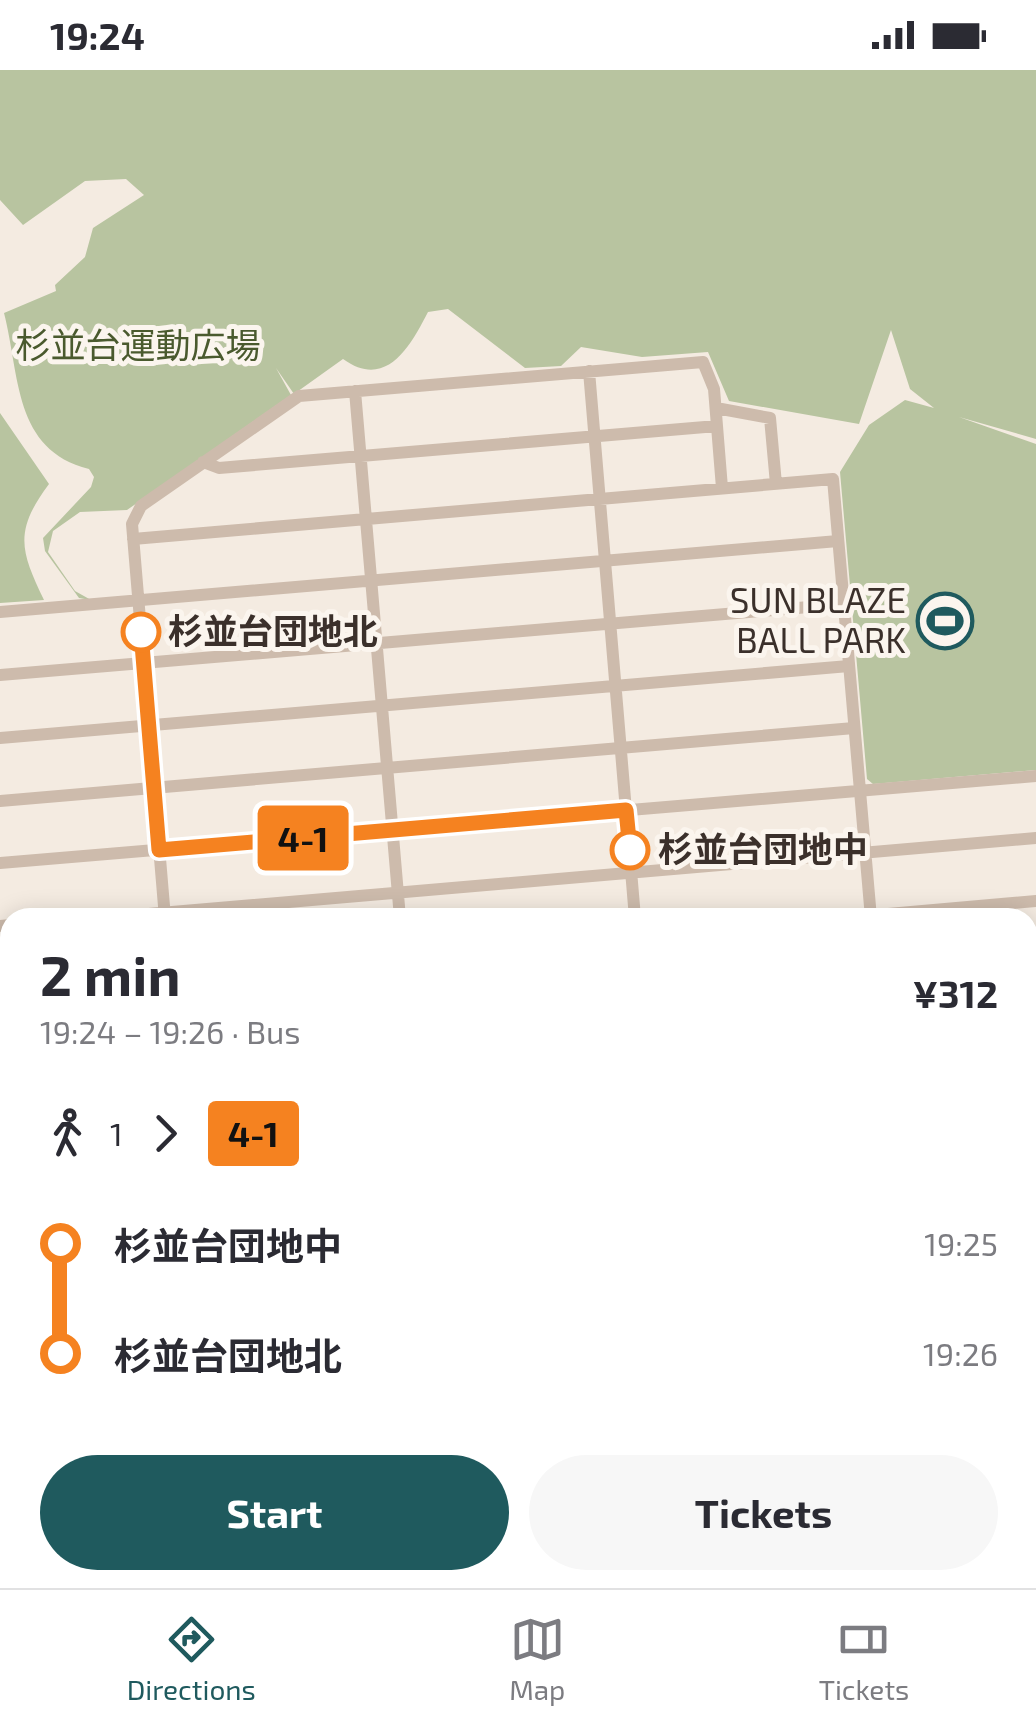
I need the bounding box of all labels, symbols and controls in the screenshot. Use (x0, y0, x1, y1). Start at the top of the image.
text: 19:24 (50, 12, 145, 58)
park label: 杉並台運動広場 (15, 323, 261, 365)
place label: SUN BLAZE BALL PARK (730, 578, 906, 660)
sports icon: SUN BLAZE BALL PARK (915, 591, 975, 651)
place label: 杉並台団地北 (168, 609, 378, 651)
marker: 杉並台団地北 (122, 613, 160, 651)
line badge: 4-1 (246, 806, 360, 870)
text: 4-1 (278, 817, 328, 859)
place label: 杉並台団地中 (658, 827, 868, 869)
marker: 杉並台団地中 (611, 831, 649, 869)
text: 2 min (40, 941, 181, 1007)
text: ¥312 (913, 970, 998, 1016)
text: 19:24 – 19:26 · Bus (40, 1012, 301, 1050)
icon: walk (40, 1106, 95, 1161)
icon: forward (138, 1106, 193, 1161)
text: 4-1 (228, 1112, 279, 1154)
text: 1 (110, 1114, 123, 1152)
text: 杉並台団地中 (114, 1222, 342, 1268)
text: 19:25 (924, 1224, 998, 1262)
text: 杉並台団地北 (114, 1332, 342, 1378)
text: 19:26 (923, 1334, 998, 1372)
button: Start (40, 1455, 509, 1570)
button: Tickets (529, 1455, 998, 1570)
tab: Directions (127, 1612, 256, 1706)
tab: Map (509, 1612, 565, 1706)
tab: Tickets (819, 1612, 909, 1706)

